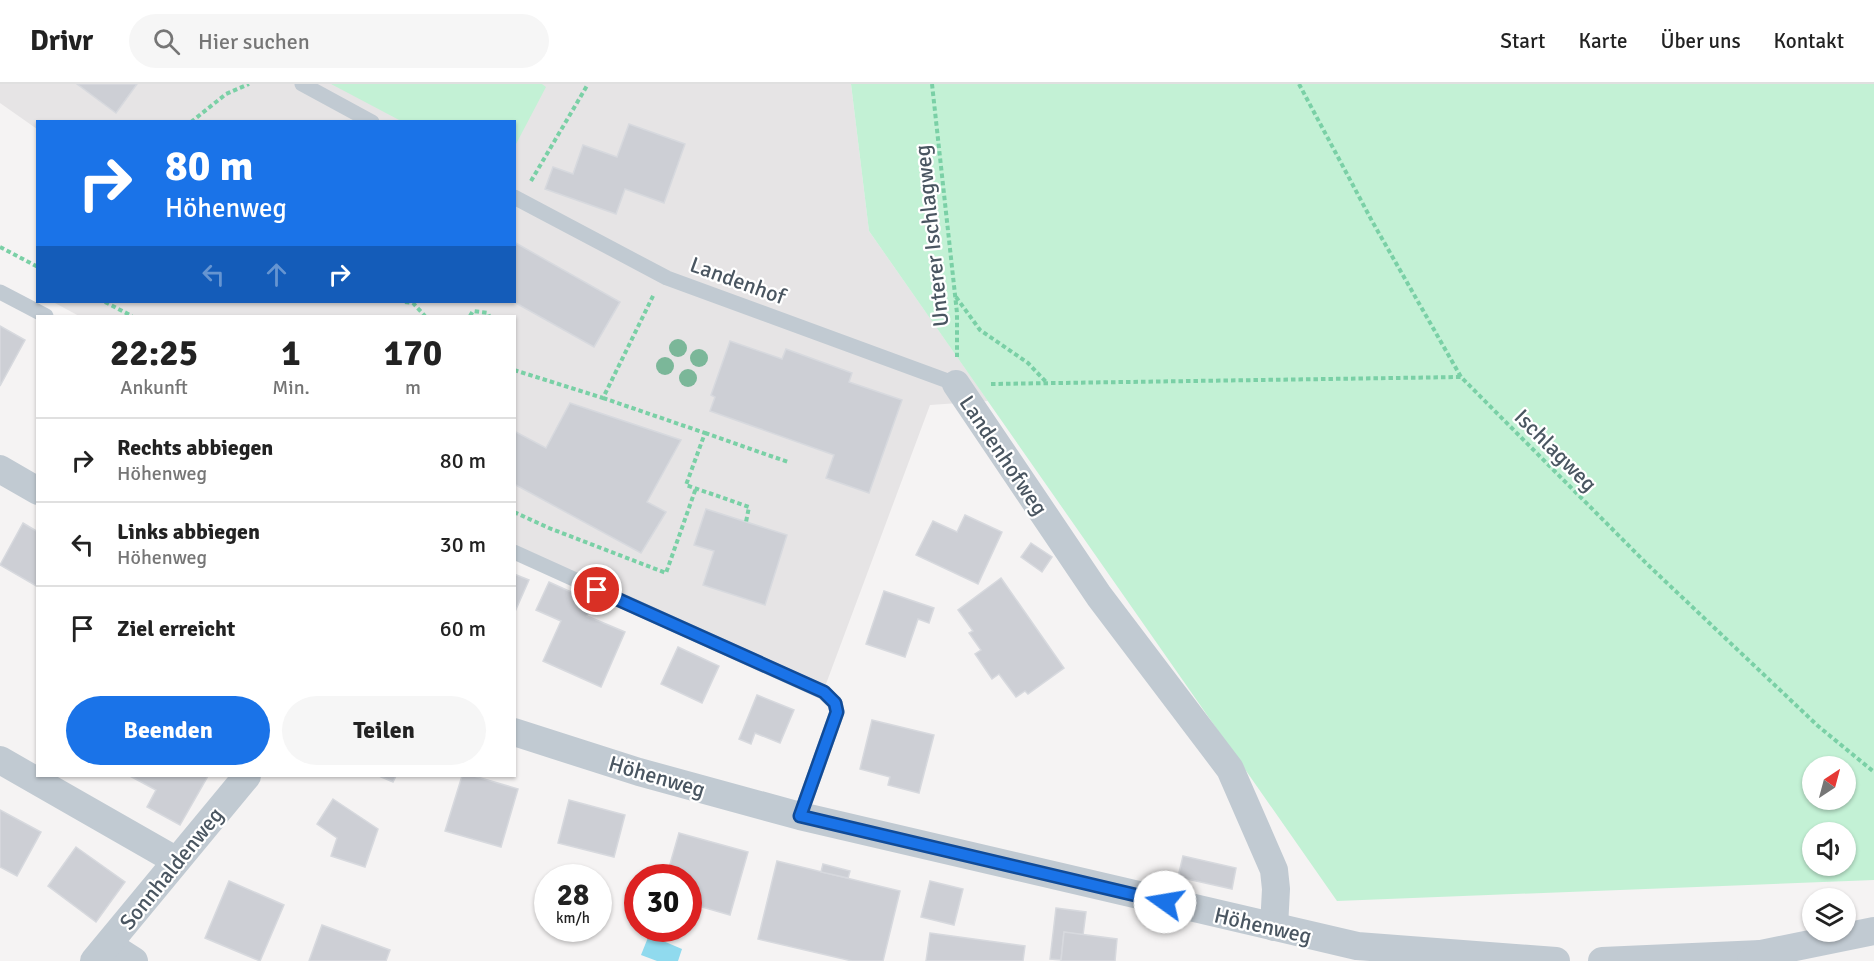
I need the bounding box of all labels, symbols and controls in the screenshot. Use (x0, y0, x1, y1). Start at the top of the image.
search box (129, 14, 549, 68)
text: Drivr (30, 24, 93, 58)
icon: search (150, 25, 183, 58)
text: Hier suchen (198, 28, 310, 55)
text: Start (1500, 28, 1545, 54)
text: Karte (1578, 28, 1627, 54)
text: Über uns (1660, 28, 1741, 54)
text: Kontakt (1774, 28, 1844, 54)
text: 80 m (165, 141, 254, 192)
icon: right (66, 144, 144, 222)
street label: Unterer Ischlagweg (909, 144, 954, 328)
text: Höhenweg (165, 192, 287, 225)
street label: Landenhof (686, 251, 791, 311)
icon: left (197, 258, 230, 291)
icon: ahead (260, 258, 293, 291)
icon: right (323, 258, 356, 291)
text: 22:25 (110, 331, 198, 376)
text: 1 (281, 331, 301, 376)
text: 170 (384, 331, 442, 376)
text: Ankunft (120, 375, 188, 400)
text: Min. (272, 375, 310, 400)
text: m (405, 375, 421, 400)
street label: Landenhofweg (954, 390, 1054, 520)
street label: Ischlagweg (1509, 403, 1603, 497)
text: Rechts abbiegen (117, 434, 273, 461)
icon: right (66, 444, 99, 477)
text: 80 m (440, 447, 486, 474)
text: Höhenweg (117, 461, 207, 486)
text: Links abbiegen (117, 518, 260, 545)
icon: left (66, 528, 99, 561)
text: 30 m (440, 531, 486, 558)
text: Höhenweg (117, 545, 207, 570)
pin (571, 564, 622, 615)
icon: arrive (580, 573, 613, 606)
icon: arrive (66, 612, 99, 645)
text: Ziel erreicht (117, 615, 235, 642)
text: 60 m (440, 615, 486, 642)
button: Beenden (66, 696, 270, 765)
button: Teilen (282, 696, 486, 765)
street label: Höhenweg (605, 750, 708, 803)
north arrow (1802, 756, 1856, 810)
map controls (1802, 756, 1856, 942)
street label: Sonnhaldenweg (114, 802, 229, 935)
button: sound (1802, 822, 1856, 876)
speed limit sign: 30 (624, 864, 702, 942)
position arrow (1133, 870, 1197, 934)
text: 28 (557, 877, 589, 914)
button: layers (1802, 888, 1856, 942)
street label: Höhenweg (1212, 901, 1314, 950)
text: km/h (556, 909, 590, 927)

